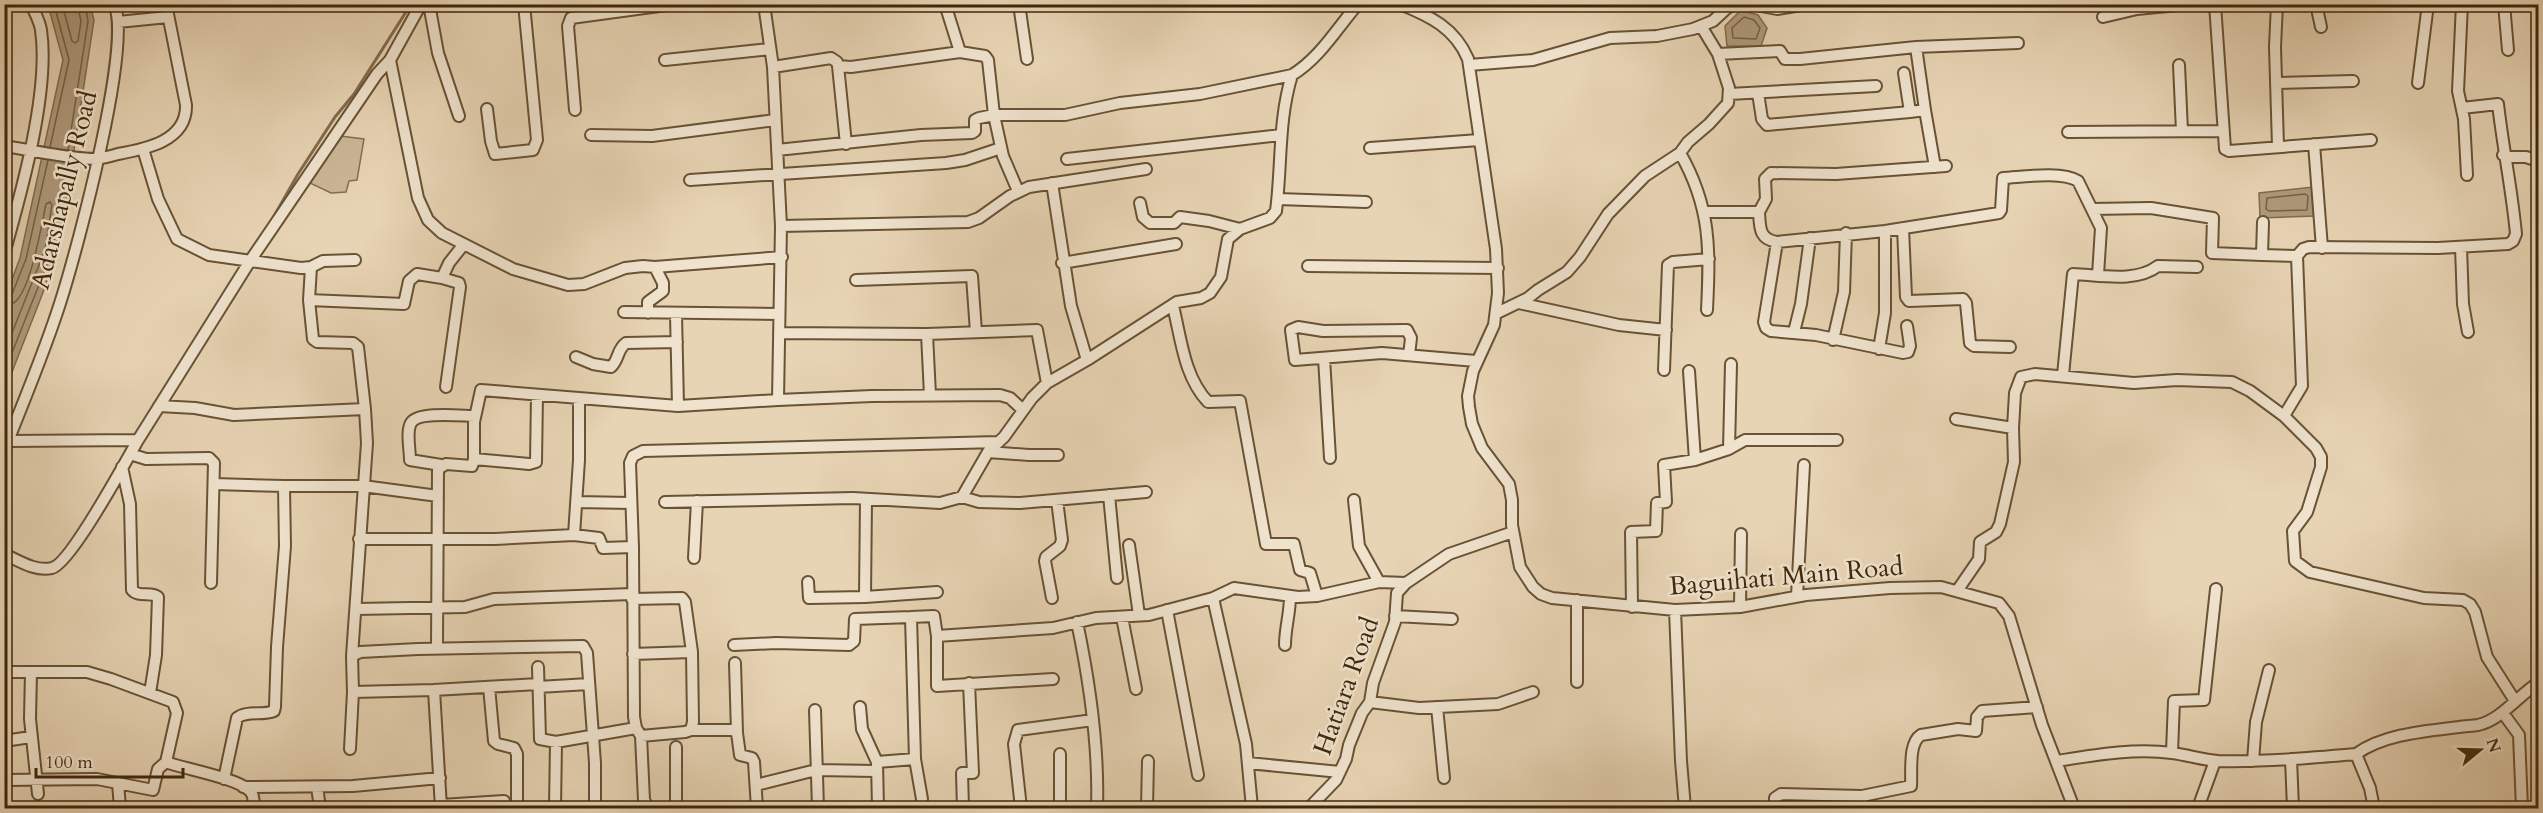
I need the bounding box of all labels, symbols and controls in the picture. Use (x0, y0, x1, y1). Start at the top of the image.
street label: Adarshapally Road (22, 87, 106, 293)
street label: Baguihati Main Road (1667, 548, 1905, 604)
street label: Hatiara Road (1305, 612, 1387, 760)
north arrow (2450, 720, 2510, 780)
text: N (2481, 735, 2506, 756)
scale bar (36, 741, 183, 779)
text: 100 m (45, 750, 93, 775)

